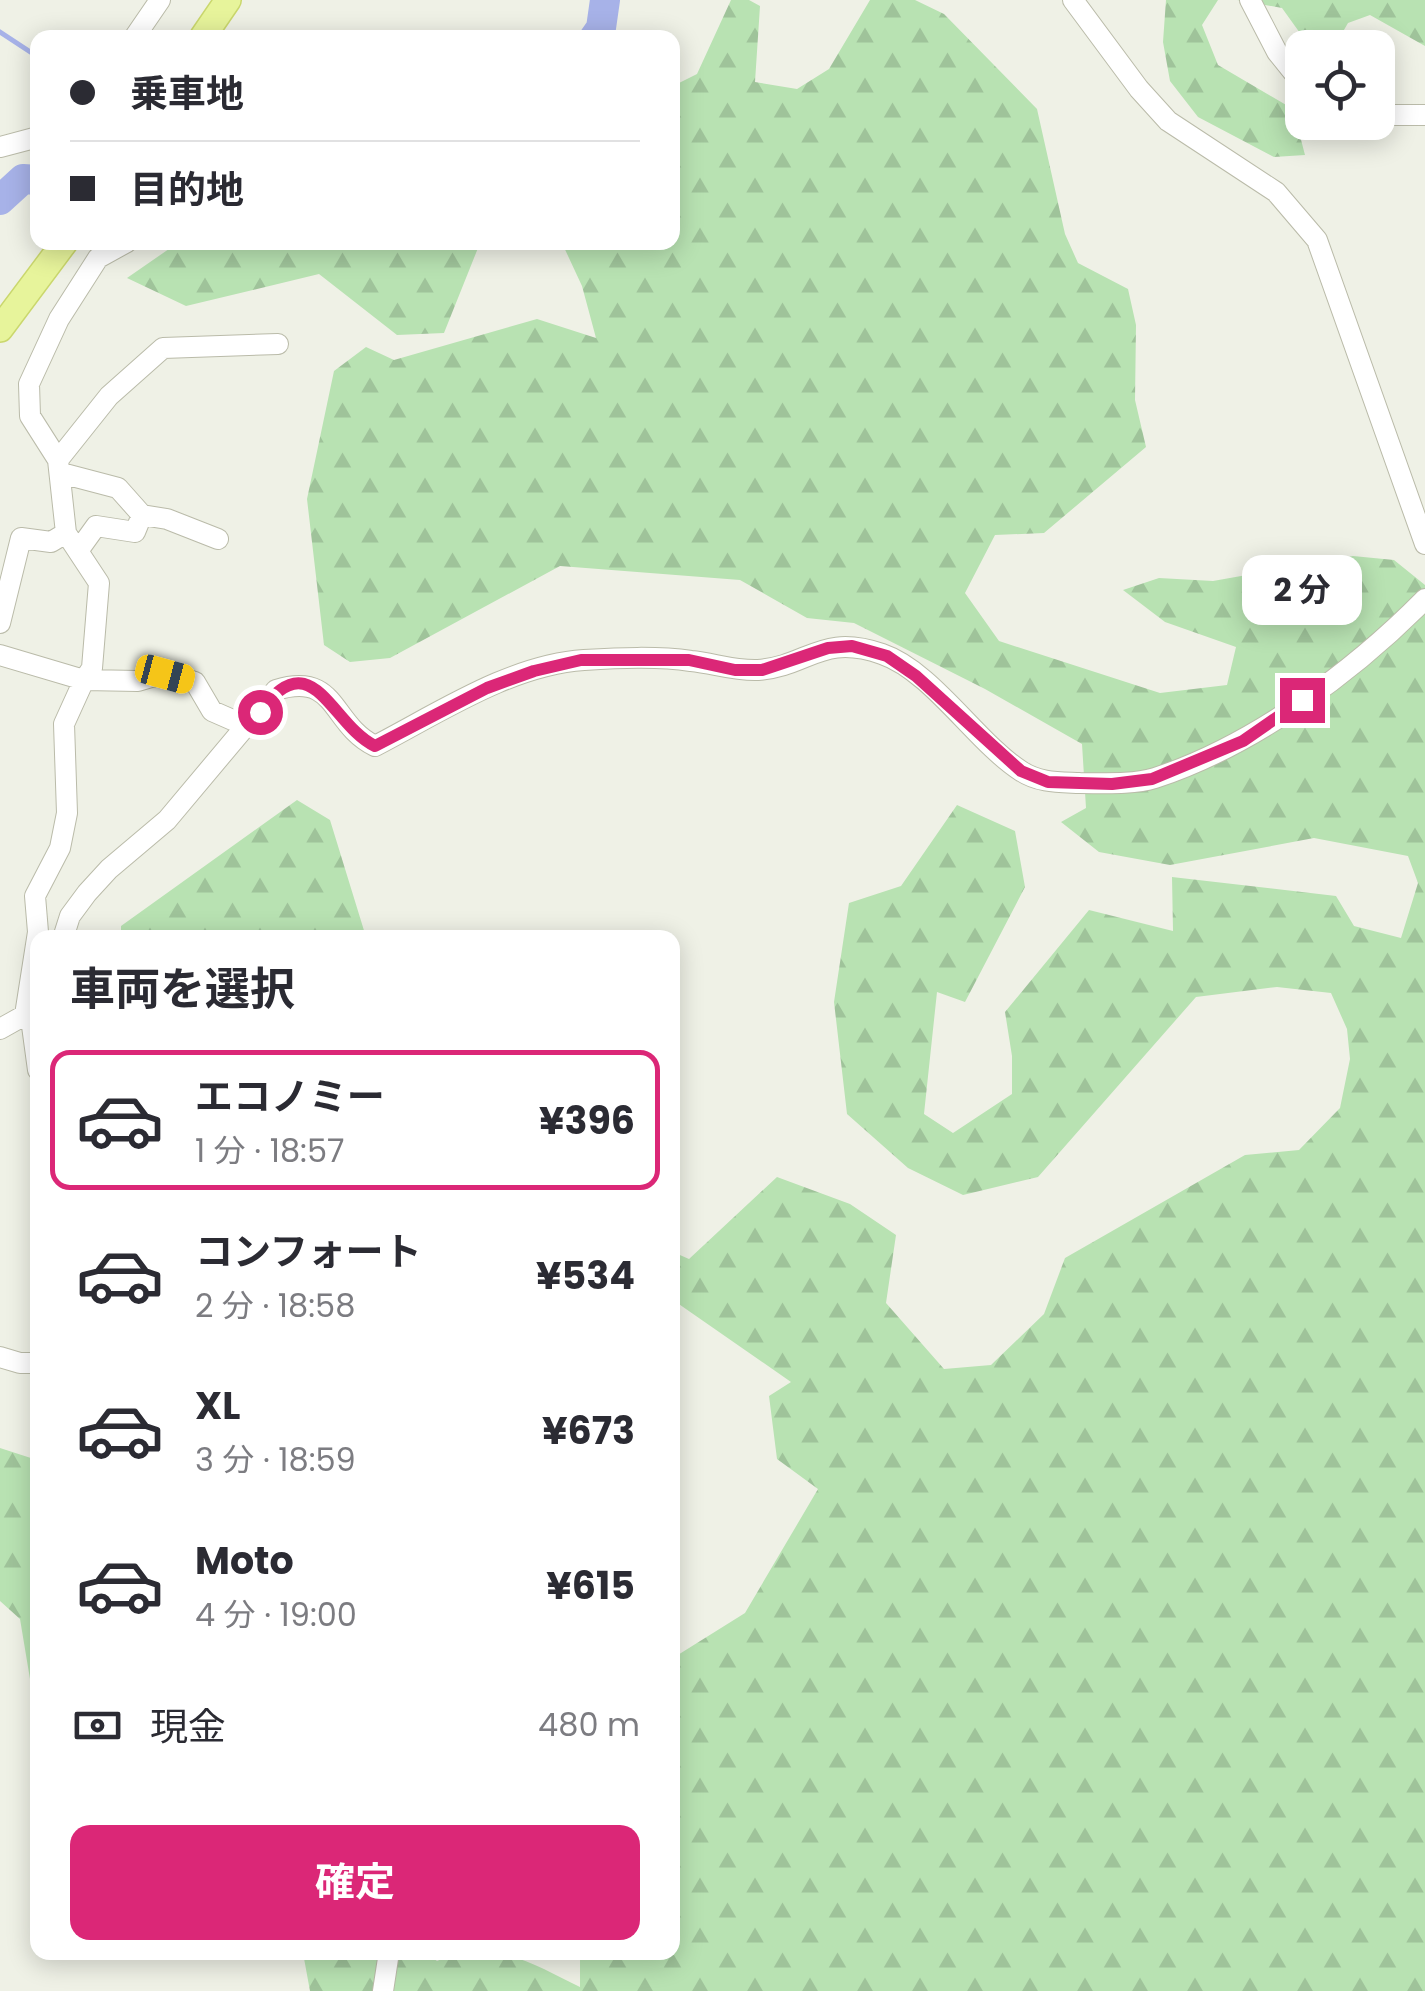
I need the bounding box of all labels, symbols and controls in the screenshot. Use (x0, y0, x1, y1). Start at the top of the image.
map controls (1285, 30, 1395, 140)
button: locate (1285, 30, 1395, 140)
text: 乗車地 (130, 67, 244, 120)
text: 目的地 (130, 163, 244, 216)
callout: 2 分 (1242, 555, 1362, 625)
text: 2 分 (1273, 567, 1331, 612)
car (132, 652, 198, 696)
route end (1280, 678, 1325, 723)
route start (238, 690, 283, 735)
text: 車両を選択 (70, 958, 295, 1021)
text: エコノミー (195, 1070, 385, 1123)
icon: car (75, 1075, 165, 1165)
text: ¥396 (539, 1094, 635, 1147)
text: 1 分 · 18:57 (195, 1128, 344, 1173)
text: コンフォート (195, 1225, 422, 1278)
icon: car (75, 1230, 165, 1320)
text: ¥534 (536, 1249, 635, 1302)
text: 2 分 · 18:58 (195, 1283, 355, 1328)
text: XL (195, 1379, 240, 1432)
icon: car (75, 1385, 165, 1475)
text: ¥673 (542, 1404, 635, 1457)
text: 3 分 · 18:59 (195, 1437, 356, 1482)
text: Moto (195, 1534, 294, 1587)
icon: car (75, 1540, 165, 1630)
text: ¥615 (546, 1559, 635, 1612)
text: 4 分 · 19:00 (195, 1592, 357, 1637)
icon: cash (70, 1698, 125, 1753)
text: 現金 (150, 1700, 226, 1753)
text: 480 m (538, 1702, 640, 1747)
button: 確定 (70, 1825, 640, 1940)

